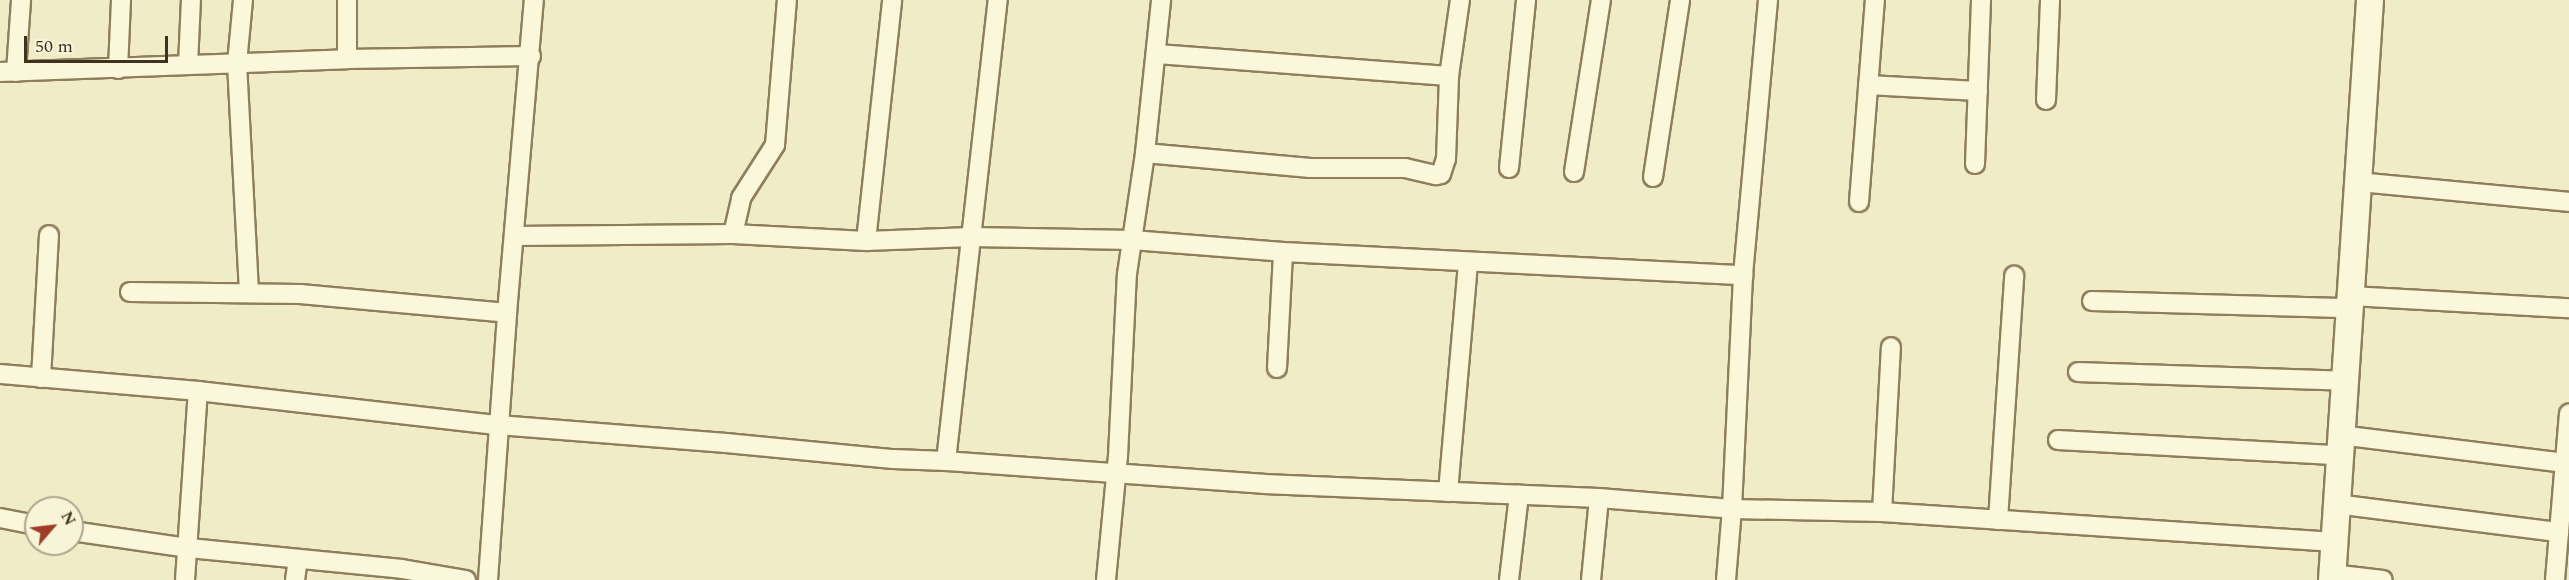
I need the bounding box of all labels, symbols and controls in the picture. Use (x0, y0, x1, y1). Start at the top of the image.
scale bar (27, 24, 171, 62)
text: 50 m (35, 33, 73, 60)
north arrow (24, 496, 84, 556)
text: N (54, 507, 82, 530)

